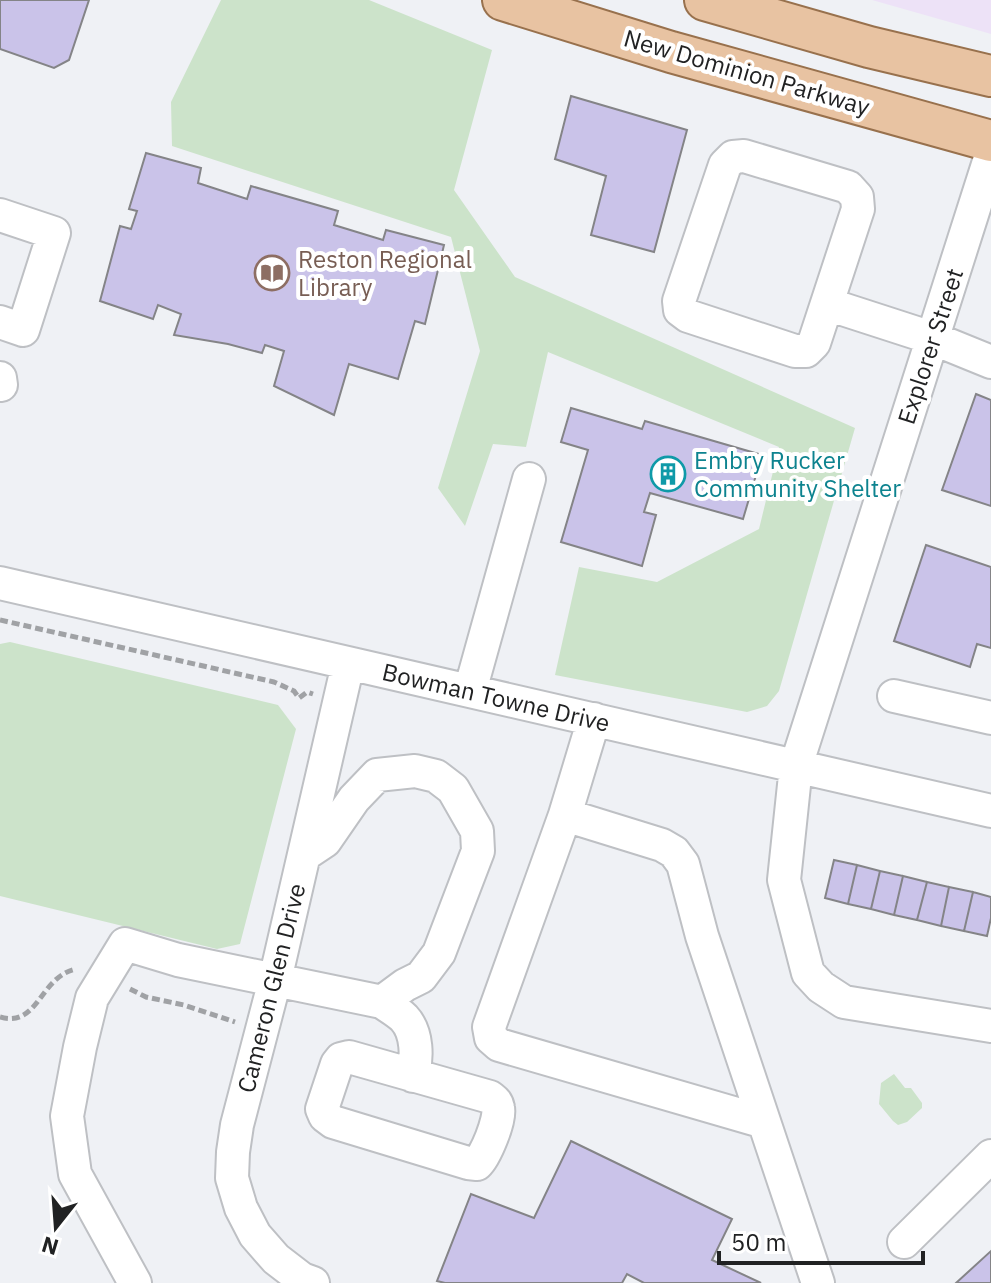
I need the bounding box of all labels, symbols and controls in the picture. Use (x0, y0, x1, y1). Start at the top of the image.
street label: New Dominion Parkway (620, 22, 874, 122)
place label: Reston Regional Library (298, 243, 472, 303)
library icon: Reston Regional Library (253, 254, 291, 292)
street label: Explorer Street (890, 264, 970, 428)
place label: Embry Rucker Community Shelter (694, 444, 901, 504)
building icon: Embry Rucker Community Shelter (649, 455, 687, 493)
street label: Bowman Towne Drive (379, 655, 613, 739)
street label: Cameron Glen Drive (230, 880, 312, 1096)
north arrow (16, 1187, 96, 1267)
scale bar (719, 1215, 923, 1265)
text: 50 m (731, 1226, 786, 1258)
text: N (38, 1230, 62, 1263)

